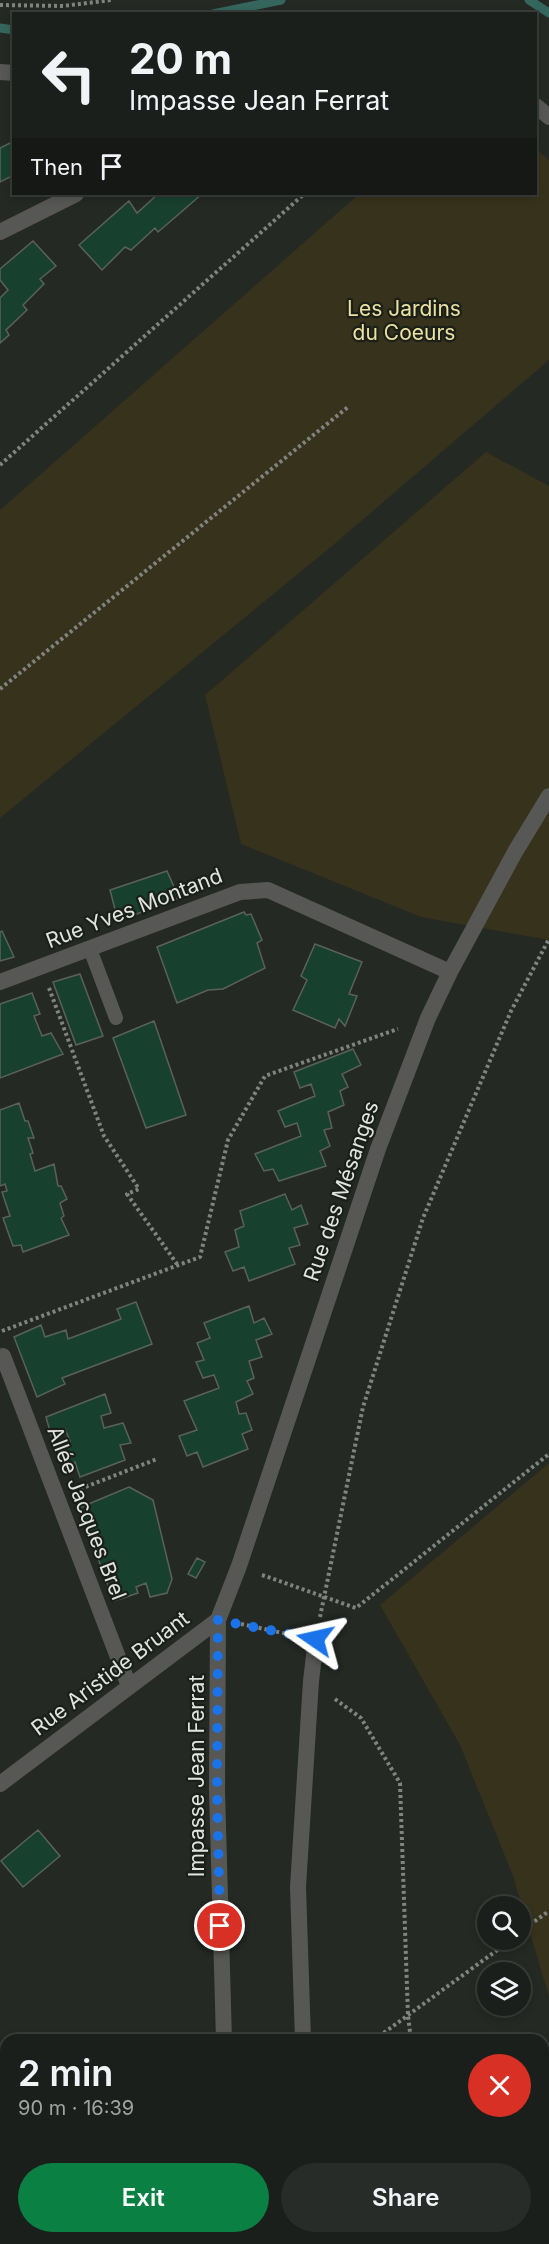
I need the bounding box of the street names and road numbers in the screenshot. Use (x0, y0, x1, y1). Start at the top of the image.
street label: Rue Yves Montand (42, 863, 226, 953)
street label: Rue des Mésanges (298, 1098, 384, 1284)
street label: Allée Jacques Brel (42, 1423, 132, 1603)
street label: Rue Aristide Bruant (26, 1605, 194, 1740)
street label: Impasse Jean Ferrat (184, 1675, 209, 1877)

